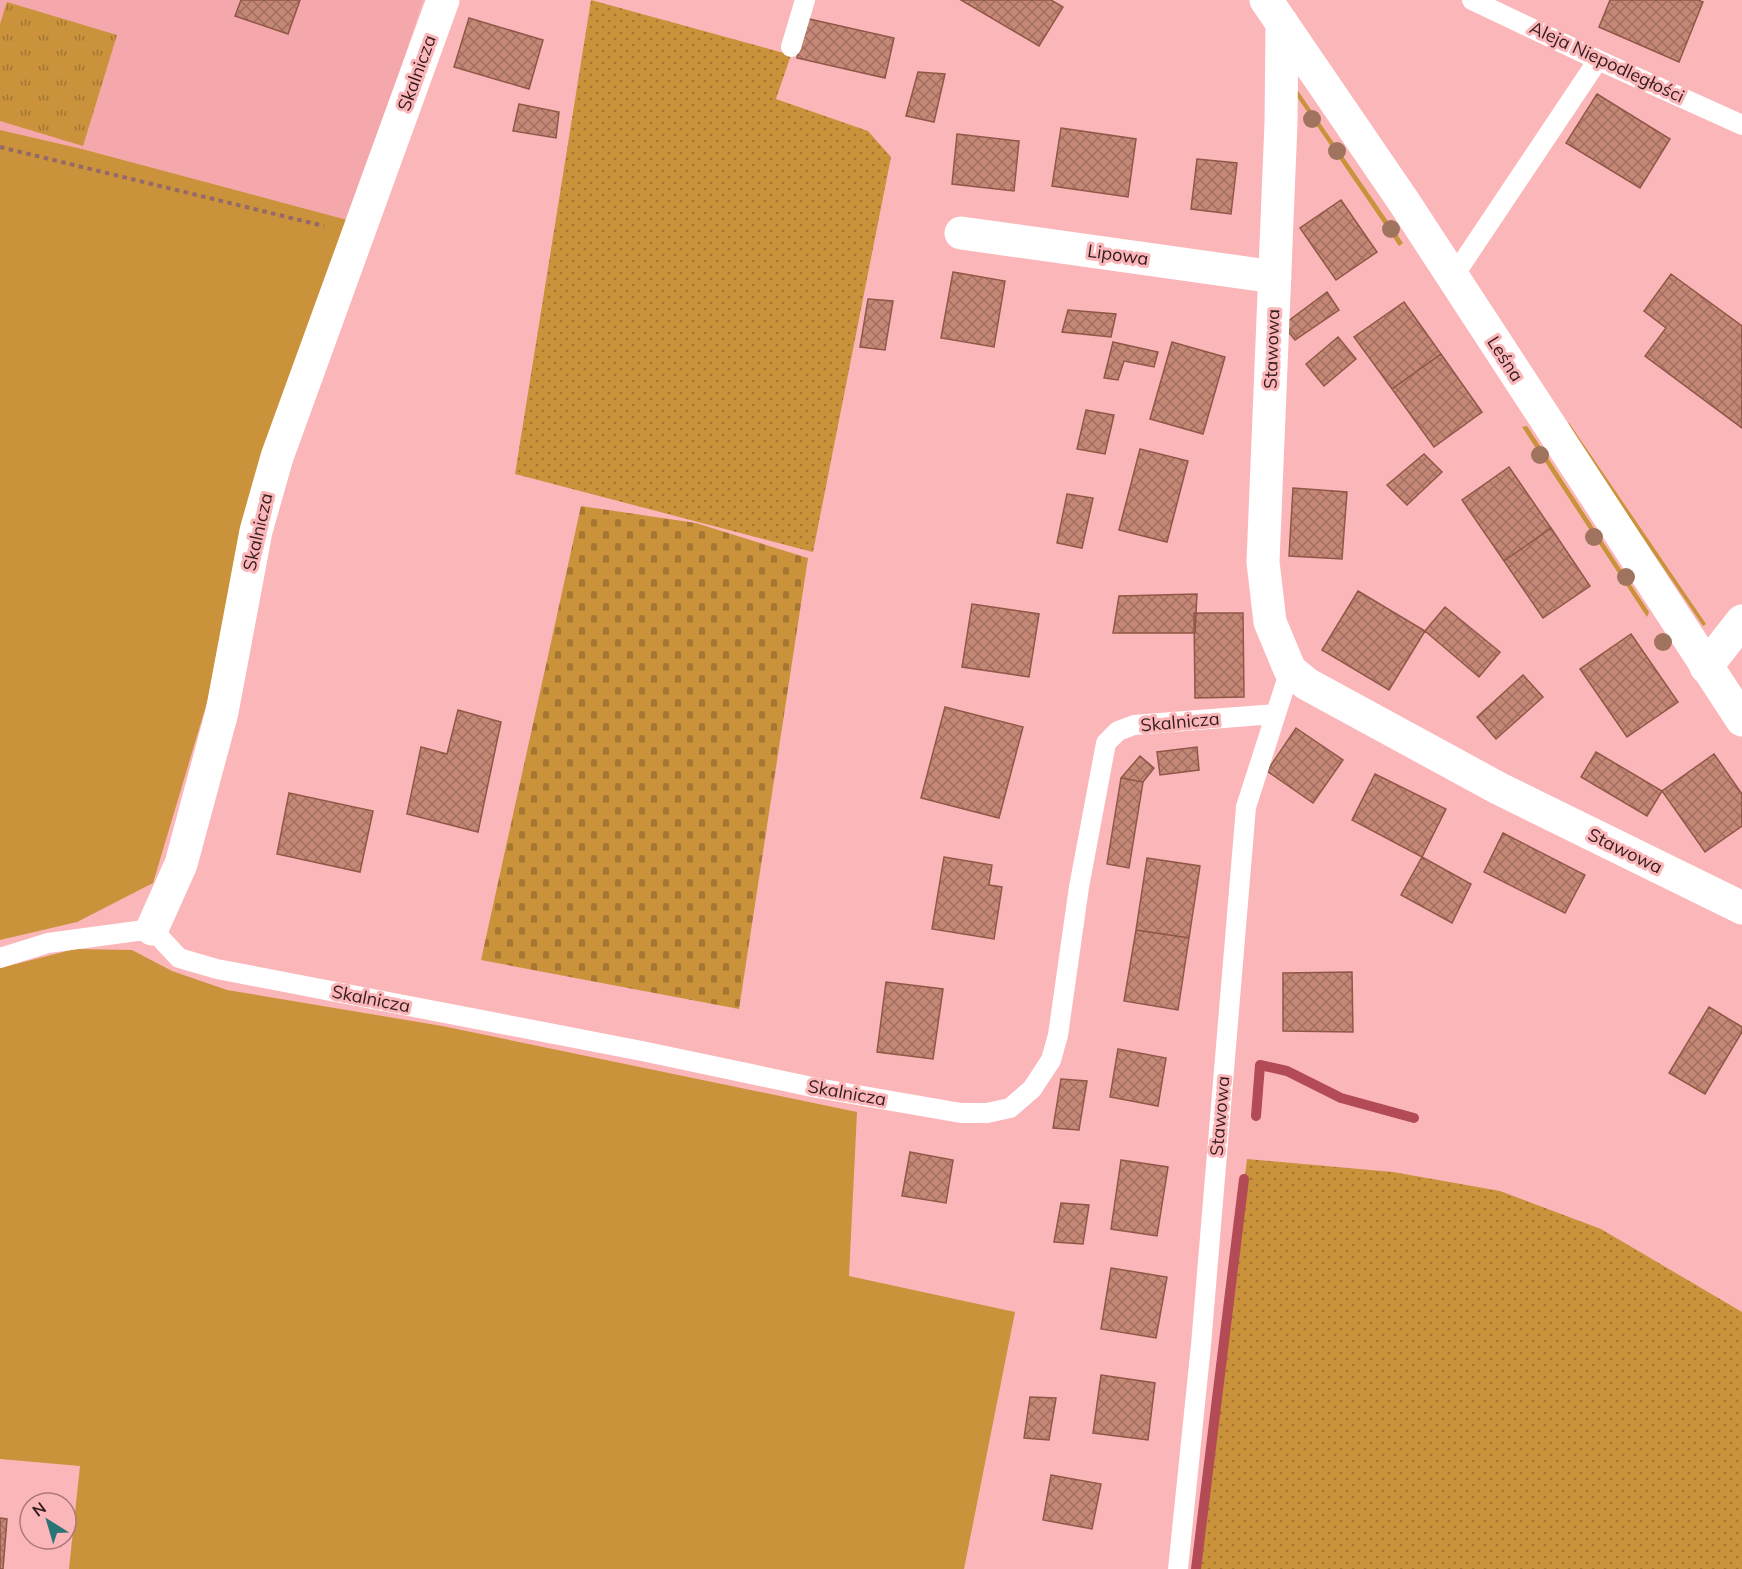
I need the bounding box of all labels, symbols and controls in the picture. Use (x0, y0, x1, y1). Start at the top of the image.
street label: Aleja Niepodległości (1526, 16, 1688, 107)
street label: Skalnicza (392, 32, 441, 114)
street label: Lipowa (1086, 239, 1150, 270)
street label: Stawowa (1259, 309, 1284, 389)
street label: Leśna (1482, 332, 1529, 386)
street label: Skalnicza (237, 491, 278, 573)
street label: Skalnicza (1139, 707, 1220, 736)
street label: Stawowa (1584, 823, 1666, 878)
street label: Skalnicza (330, 980, 412, 1017)
street label: Skalnicza (806, 1074, 888, 1111)
street label: Stawowa (1205, 1075, 1234, 1157)
north arrow (18, 1491, 78, 1551)
text: N (28, 1497, 50, 1521)

